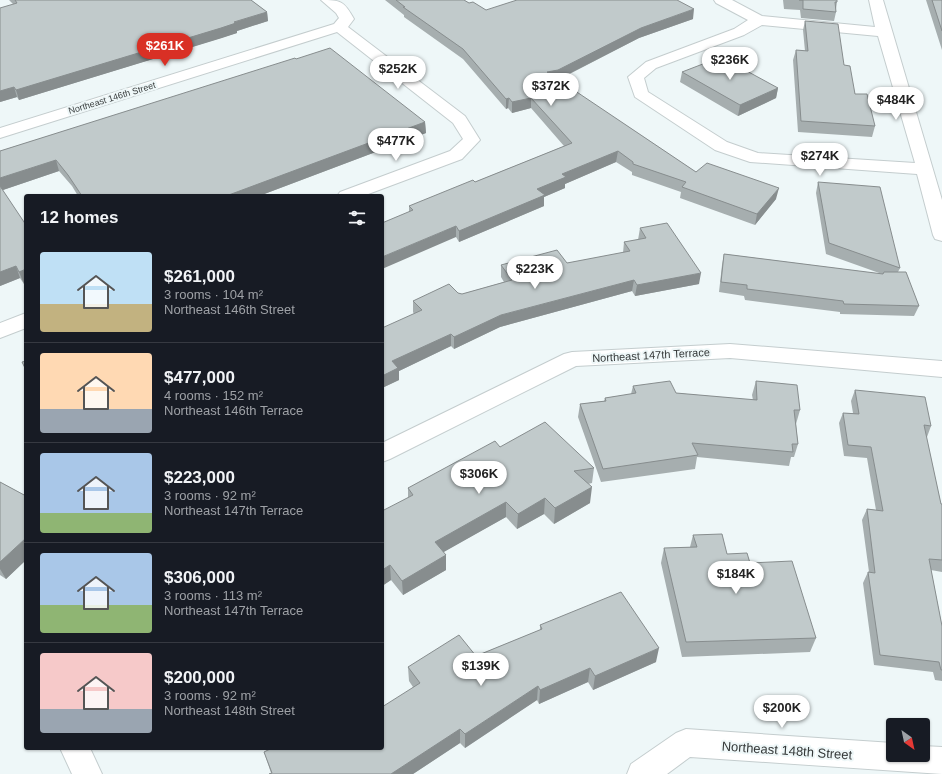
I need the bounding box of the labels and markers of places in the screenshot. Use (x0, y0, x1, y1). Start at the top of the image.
pin: $261K (137, 33, 193, 67)
pin: $236K (702, 47, 758, 81)
pin: $252K (370, 56, 426, 90)
pin: $372K (523, 73, 579, 107)
pin: $484K (868, 87, 924, 121)
pin: $477K (368, 128, 424, 162)
pin: $274K (792, 143, 848, 177)
pin: $223K (507, 256, 563, 290)
pin: $306K (451, 461, 507, 495)
pin: $184K (708, 561, 764, 595)
pin: $139K (453, 653, 509, 687)
pin: $200K (754, 695, 810, 729)

